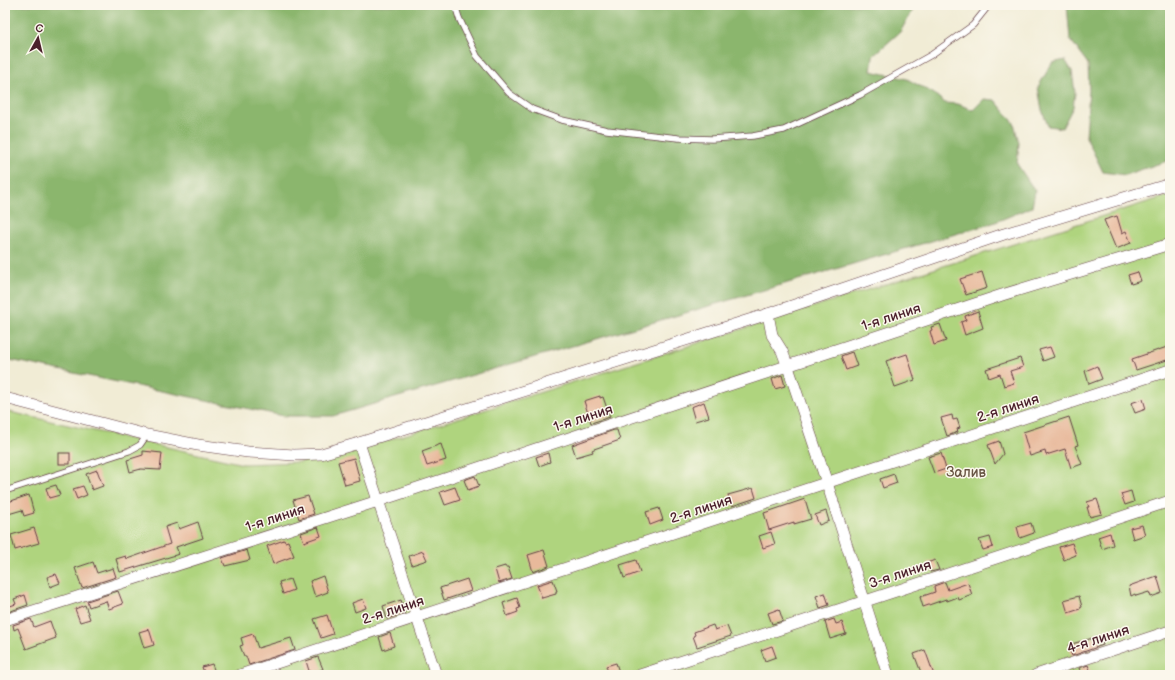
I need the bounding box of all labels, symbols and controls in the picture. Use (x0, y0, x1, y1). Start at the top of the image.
north arrow (18, 18, 58, 58)
text: С (35, 22, 44, 36)
street label: 1-я линия (859, 299, 923, 335)
street label: 2-я линия (975, 390, 1041, 426)
street label: 1-я линия (551, 400, 615, 436)
park label: Залив (946, 464, 986, 481)
street label: 2-я линия (668, 491, 734, 527)
street label: 1-я линия (243, 500, 307, 536)
street label: 3-я линия (867, 556, 934, 592)
street label: 2-я линия (360, 592, 426, 628)
street label: 4-я линия (1065, 621, 1132, 657)

